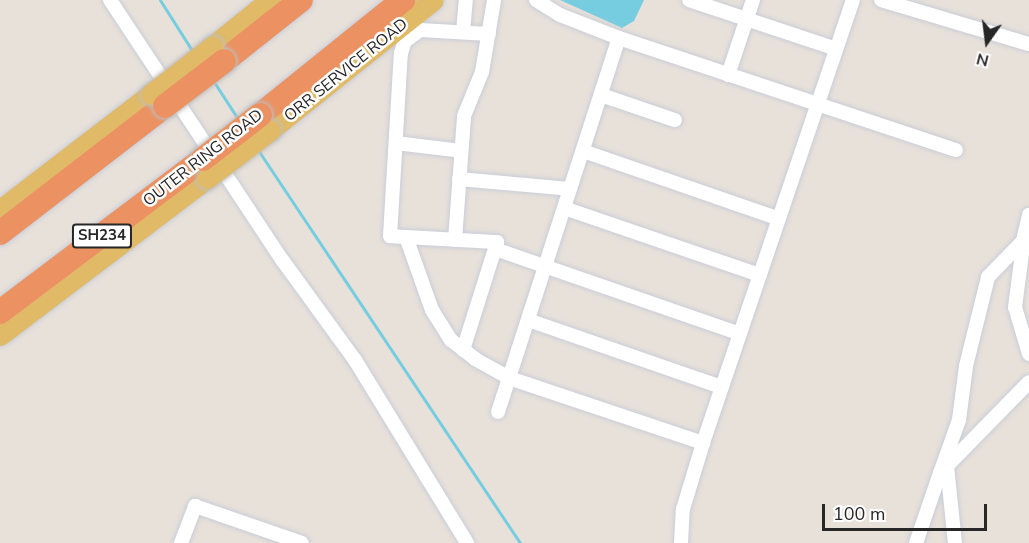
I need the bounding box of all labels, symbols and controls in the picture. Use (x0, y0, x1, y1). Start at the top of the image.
north arrow (957, 12, 1017, 72)
street label: ORR SERVICE ROAD (280, 14, 412, 126)
text: N (974, 47, 991, 72)
street label: OUTER RING ROAD (139, 105, 267, 211)
road number: SH234 (70, 224, 134, 248)
scale bar (825, 492, 990, 530)
text: 100 m (833, 502, 885, 526)

